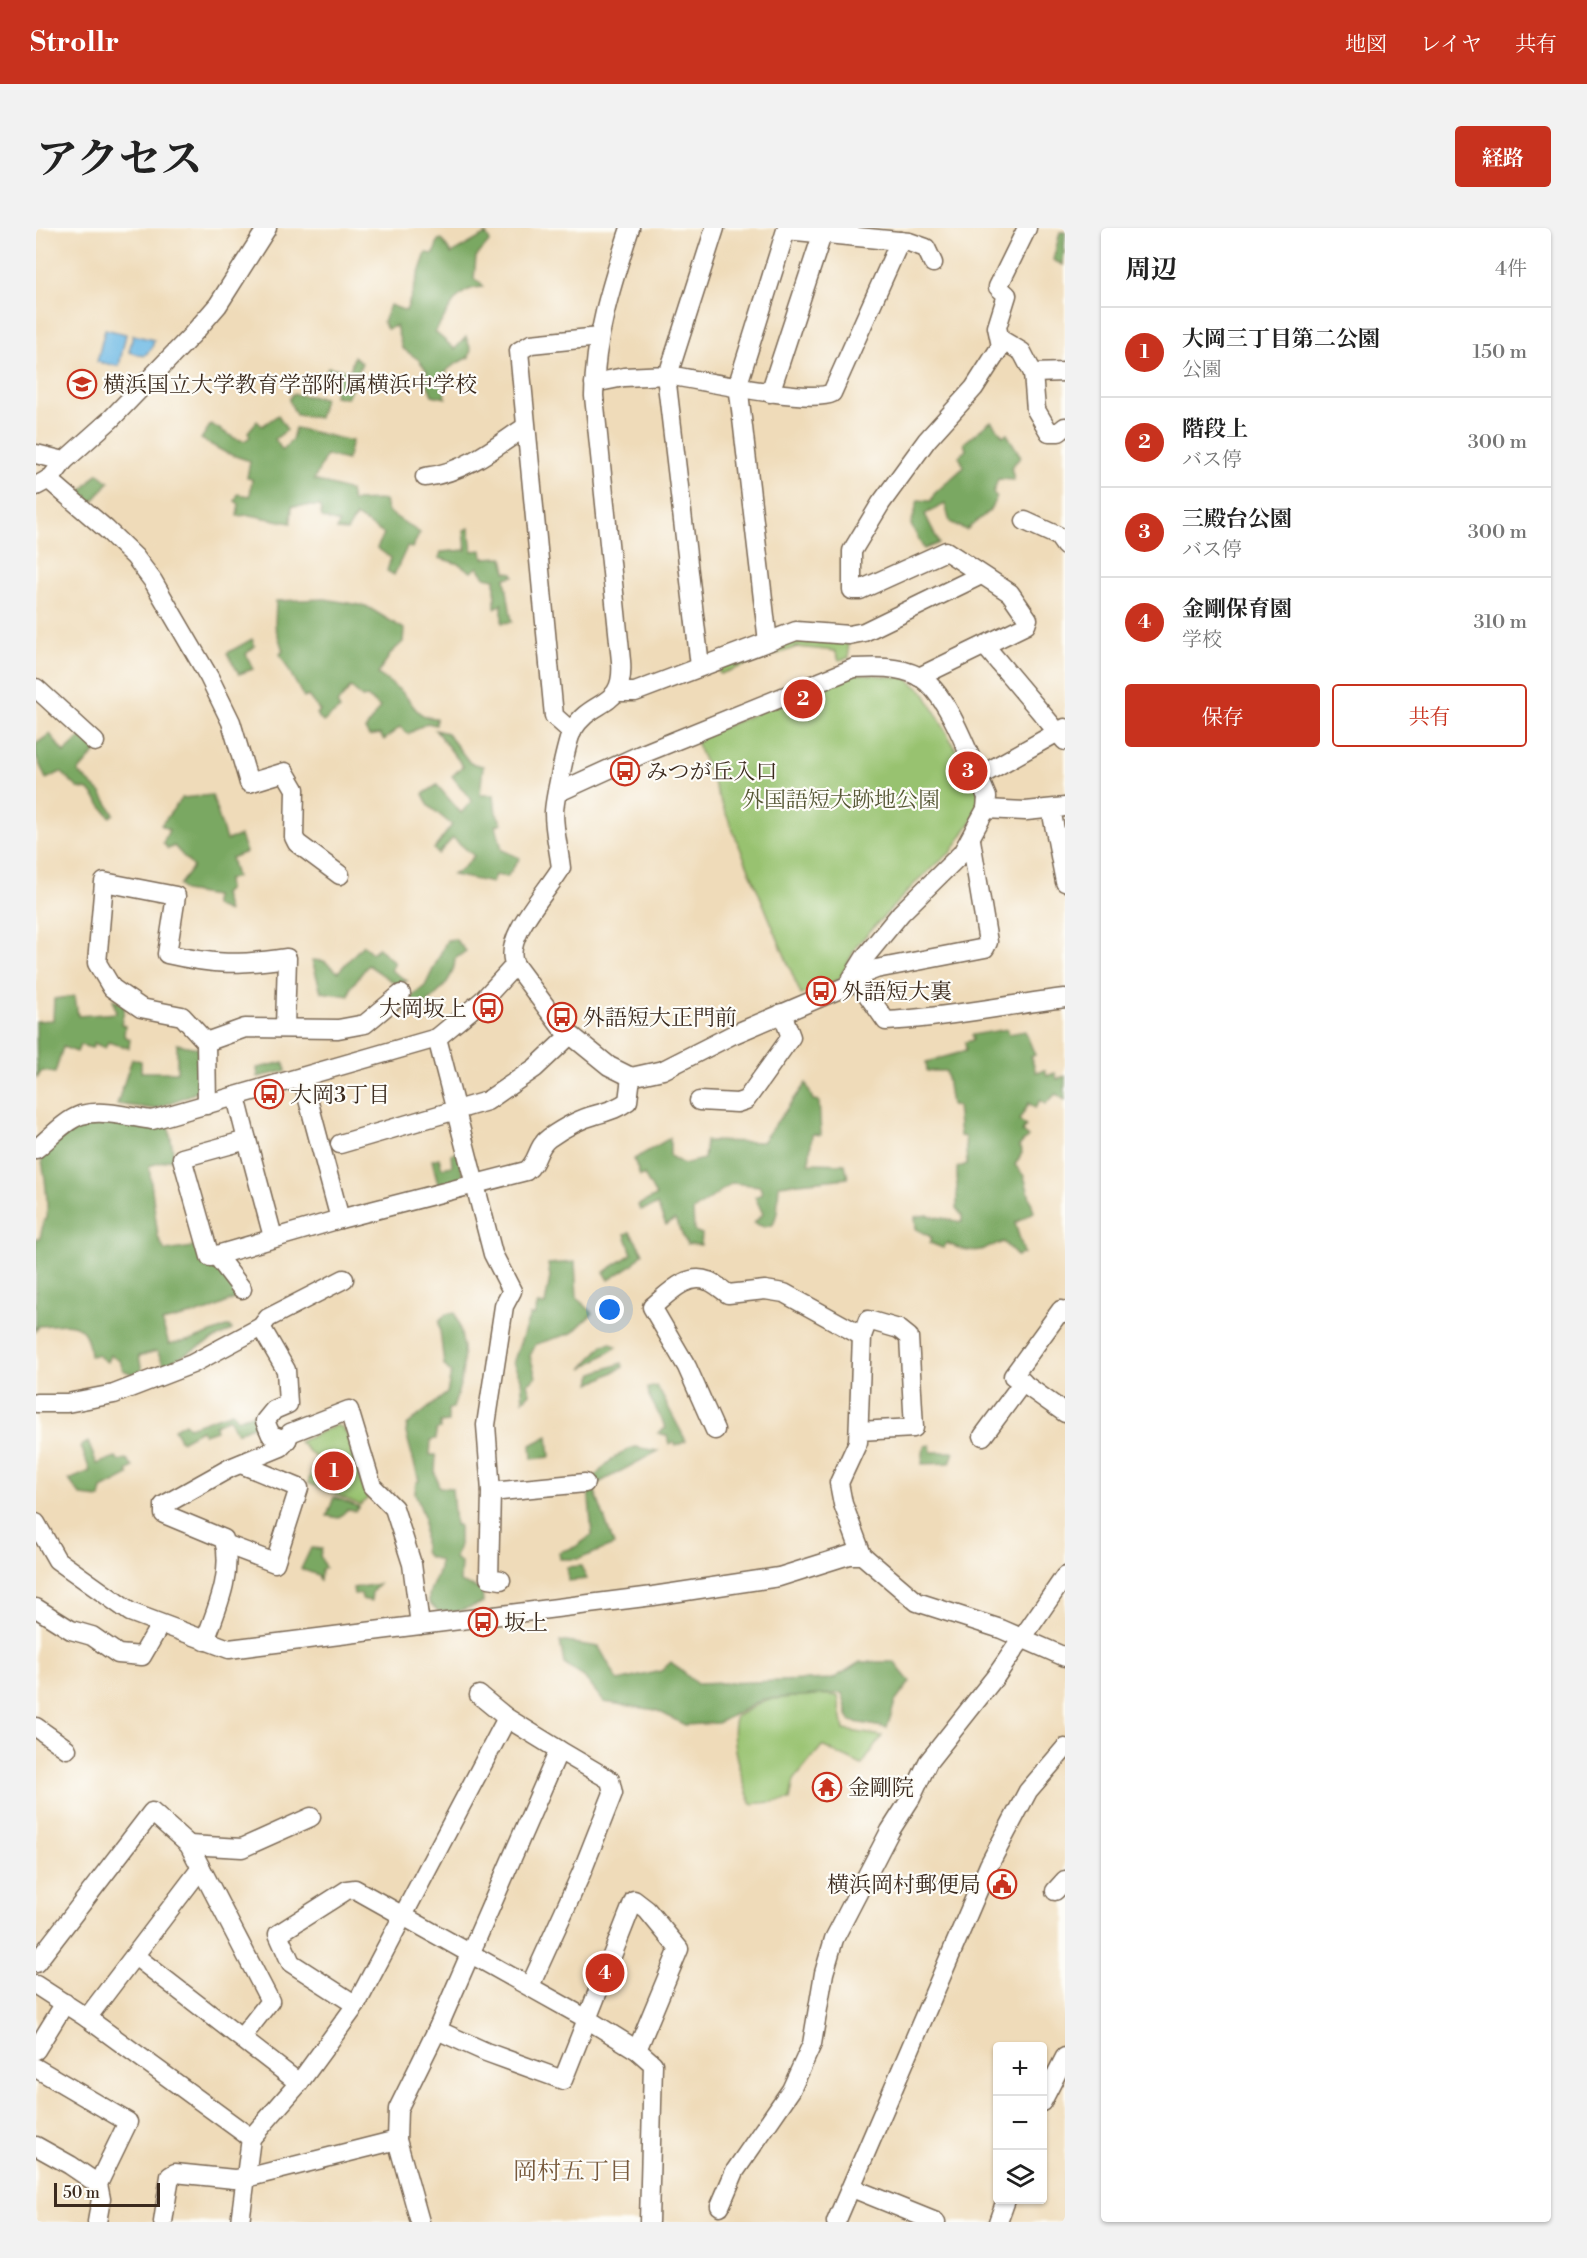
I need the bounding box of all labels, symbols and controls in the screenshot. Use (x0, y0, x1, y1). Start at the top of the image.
text: Strollr (30, 25, 119, 60)
text: 地図 (1345, 32, 1387, 58)
text: レイヤ (1420, 32, 1482, 58)
text: 共有 (1515, 32, 1557, 58)
button: 経路 (1455, 126, 1551, 187)
text: アクセス (36, 134, 203, 187)
text: 周辺 (1125, 254, 1177, 286)
text: 4件 (1495, 257, 1527, 282)
text: 大岡三丁目第二公園 (1182, 326, 1380, 353)
text: 1 (1140, 340, 1149, 365)
text: 150 m (1472, 340, 1527, 365)
text: 公園 (1182, 358, 1222, 383)
school or university icon: 横浜国立大学教育学部附属横浜中学校 (66, 368, 98, 400)
place label: 横浜国立大学教育学部附属横浜中学校 (103, 372, 477, 399)
text: 階段上 (1182, 416, 1248, 443)
text: 2 (1138, 430, 1151, 455)
text: 300 m (1468, 430, 1527, 455)
text: バス停 (1182, 448, 1242, 473)
text: 三殿台公園 (1182, 506, 1292, 533)
text: 3 (1138, 520, 1151, 545)
text: 300 m (1468, 520, 1527, 545)
text: バス停 (1182, 538, 1242, 563)
text: 金剛保育園 (1182, 596, 1292, 623)
text: 4 (1138, 610, 1151, 635)
text: 310 m (1474, 610, 1527, 635)
text: 学校 (1182, 628, 1222, 653)
pin: 2 (784, 676, 822, 722)
button: 保存 (1125, 684, 1320, 747)
button: 共有 (1332, 684, 1527, 747)
pin: 3 (948, 748, 988, 794)
bus stop icon: みつが丘入口 (609, 755, 641, 787)
place label: みつが丘入口 (646, 759, 778, 786)
park label: 外国語短大跡地公園 (742, 787, 940, 814)
bus stop icon: 外語短大裏 (805, 975, 837, 1007)
place label: 外語短大裏 (842, 979, 952, 1006)
bus stop icon: 大岡坂上 (472, 992, 504, 1024)
place label: 大岡坂上 (379, 996, 467, 1023)
bus stop icon: 外語短大正門前 (546, 1001, 578, 1033)
place label: 外語短大正門前 (583, 1005, 737, 1032)
bus stop icon: 大岡3丁目 (253, 1078, 285, 1110)
place label: 大岡3丁目 (290, 1082, 390, 1109)
your location (595, 1295, 624, 1324)
pin: 1 (314, 1448, 354, 1494)
bus stop icon: 坂上 (467, 1606, 499, 1638)
place label: 坂上 (504, 1610, 548, 1637)
temple icon: 金剛院 (811, 1771, 843, 1803)
place label: 金剛院 (848, 1775, 914, 1802)
public building icon: 横浜岡村郵便局 (986, 1868, 1018, 1900)
place label: 横浜岡村郵便局 (827, 1872, 981, 1899)
pin: 4 (586, 1950, 624, 1996)
map controls (993, 2042, 1047, 2204)
button: + (993, 2042, 1047, 2096)
button: − (993, 2096, 1047, 2150)
button: layers (993, 2150, 1047, 2204)
district label: 岡村五丁目 (513, 2157, 633, 2187)
scale bar (54, 2180, 160, 2208)
text: 50 m (63, 2183, 100, 2203)

